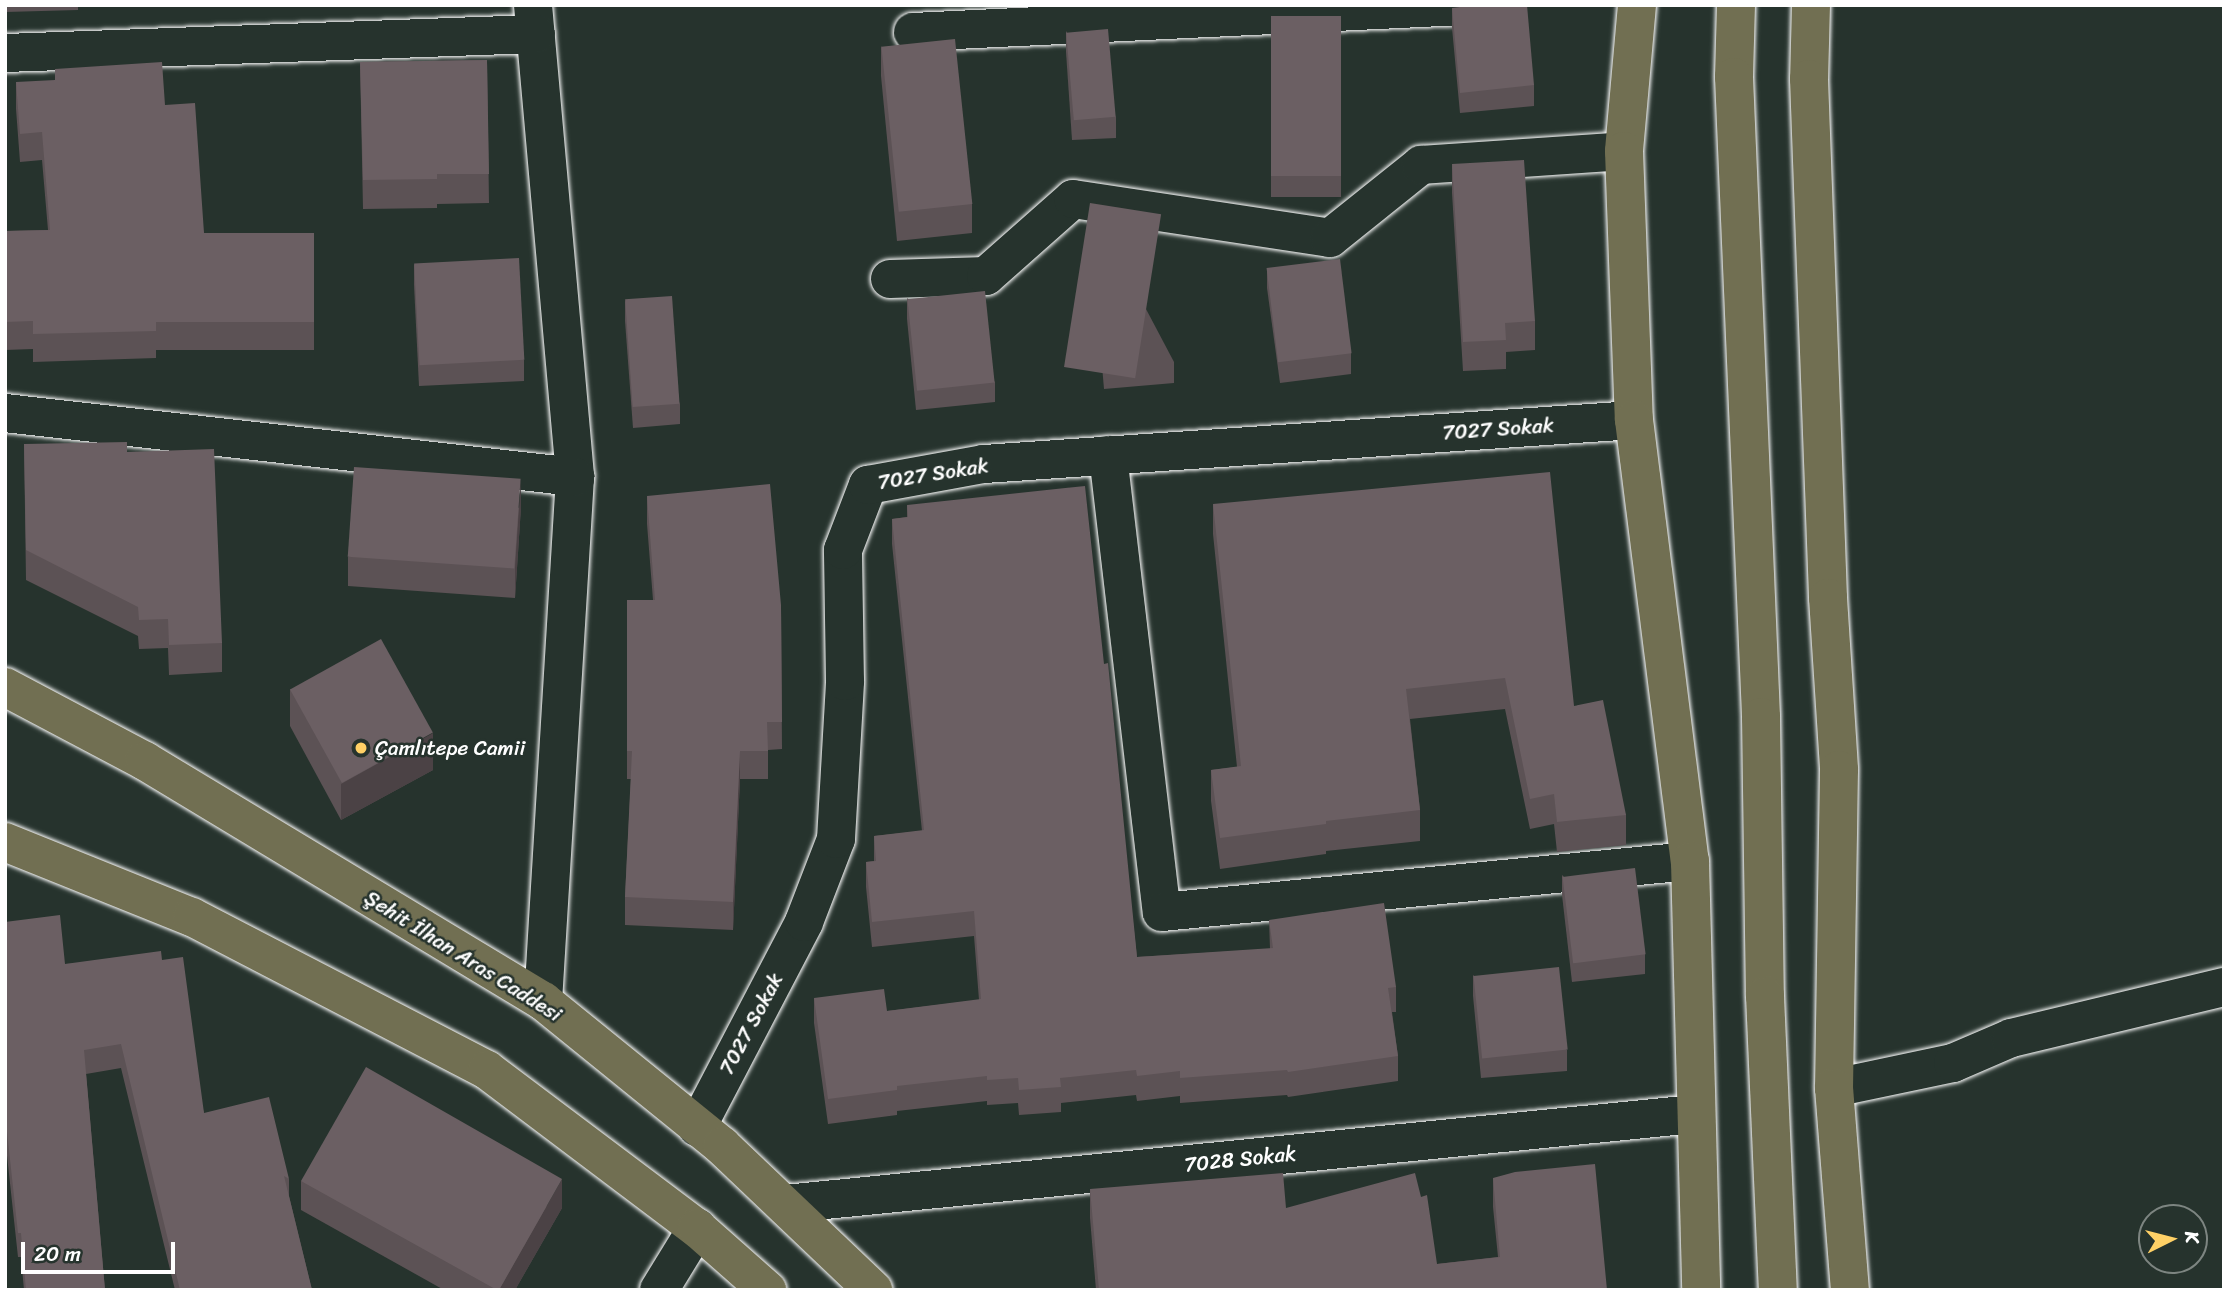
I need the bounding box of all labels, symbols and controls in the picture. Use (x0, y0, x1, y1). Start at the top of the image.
street label: 7027 Sokak (1441, 413, 1555, 445)
street label: 7027 Sokak (876, 453, 990, 495)
place label: Çamlıtepe Camii (375, 735, 525, 761)
marker: Çamlıtepe Camii (353, 740, 369, 756)
street label: Şehit İlhan Aras Caddesi (360, 885, 566, 1027)
street label: 7027 Sokak (714, 969, 788, 1079)
street label: 7028 Sokak (1183, 1141, 1297, 1177)
north arrow (2138, 1204, 2208, 1274)
scale bar (24, 1228, 178, 1272)
text: K (2175, 1229, 2209, 1244)
text: 20 m (34, 1235, 81, 1273)

